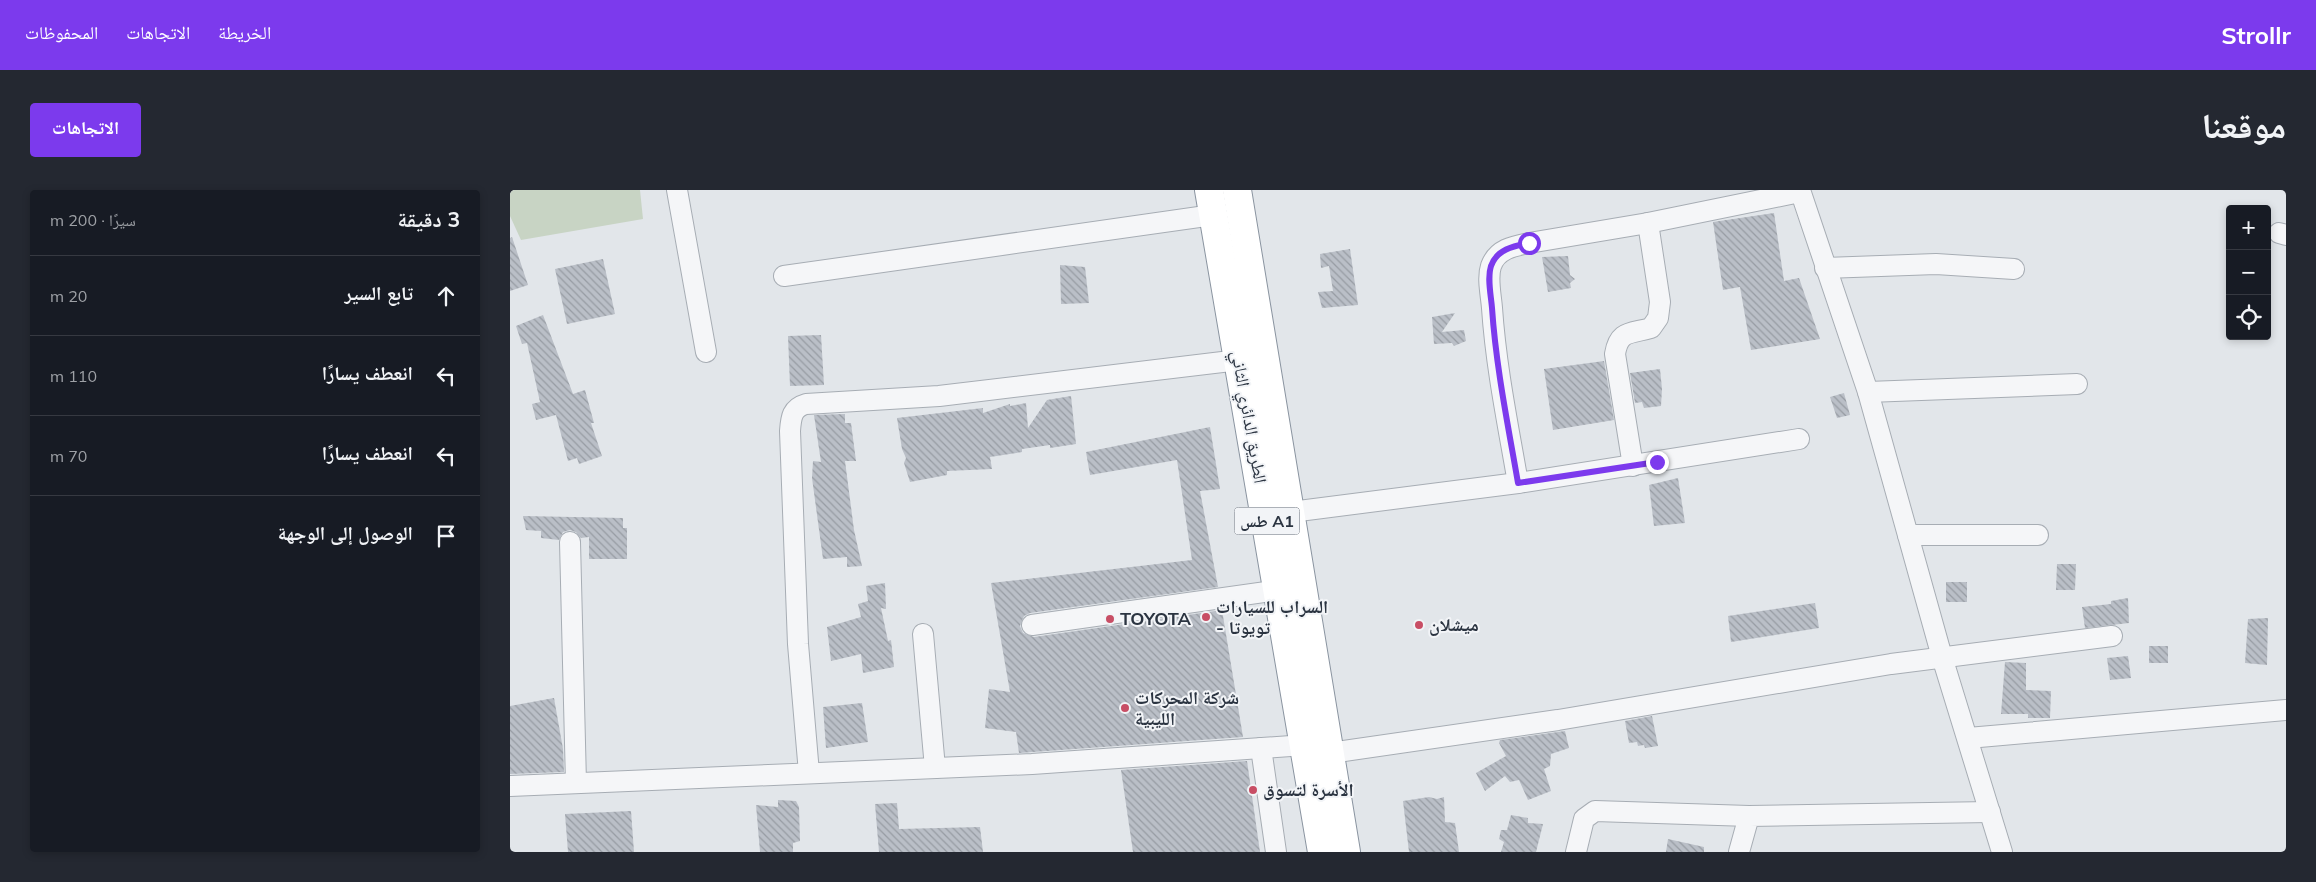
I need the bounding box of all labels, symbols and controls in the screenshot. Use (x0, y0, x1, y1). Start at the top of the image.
text: Strollr (2221, 20, 2291, 50)
text: المحفوظات (25, 21, 98, 44)
text: الاتجاهات (126, 21, 190, 44)
text: الخريطة (218, 21, 271, 44)
button: الاتجاهات (30, 103, 141, 157)
text: موقعنا (2201, 103, 2286, 147)
map controls (2226, 205, 2271, 340)
button: + (2226, 205, 2271, 250)
text: 3 دقيقة (398, 206, 460, 232)
text: سيرًا · 200 m (50, 210, 136, 230)
route start (1518, 232, 1541, 255)
button: − (2226, 250, 2271, 295)
text: تابع السير (344, 281, 413, 305)
icon: ahead (432, 282, 460, 310)
text: 20 m (50, 286, 87, 306)
button: locate (2226, 295, 2271, 340)
street label: الطريق الدائري الثاني (1223, 349, 1272, 486)
text: انعطف يسارًا (322, 361, 413, 385)
icon: left (432, 362, 460, 390)
text: 110 m (50, 366, 97, 386)
text: انعطف يسارًا (322, 441, 413, 465)
icon: left (432, 442, 460, 470)
text: 70 m (50, 446, 87, 466)
route end (1646, 451, 1669, 474)
road number: طس A1 (1234, 508, 1300, 534)
text: الوصول إلى الوجهة (278, 521, 413, 545)
icon: arrive (432, 522, 460, 550)
place label: السراب للسيارات - تويوتا (1216, 595, 1328, 639)
place label: TOYOTA (1120, 607, 1191, 630)
marker: السراب للسيارات - تويوتا (1200, 611, 1212, 623)
marker: TOYOTA (1104, 613, 1116, 625)
place label: ميشلان (1429, 613, 1479, 636)
marker: ميشلان (1413, 619, 1425, 631)
place label: شركة المحركات الليبية (1135, 686, 1239, 730)
marker: شركة المحركات الليبية (1119, 702, 1131, 714)
place label: الأسرة لتسوق (1263, 778, 1354, 801)
marker: الأسرة لتسوق (1247, 784, 1259, 796)

